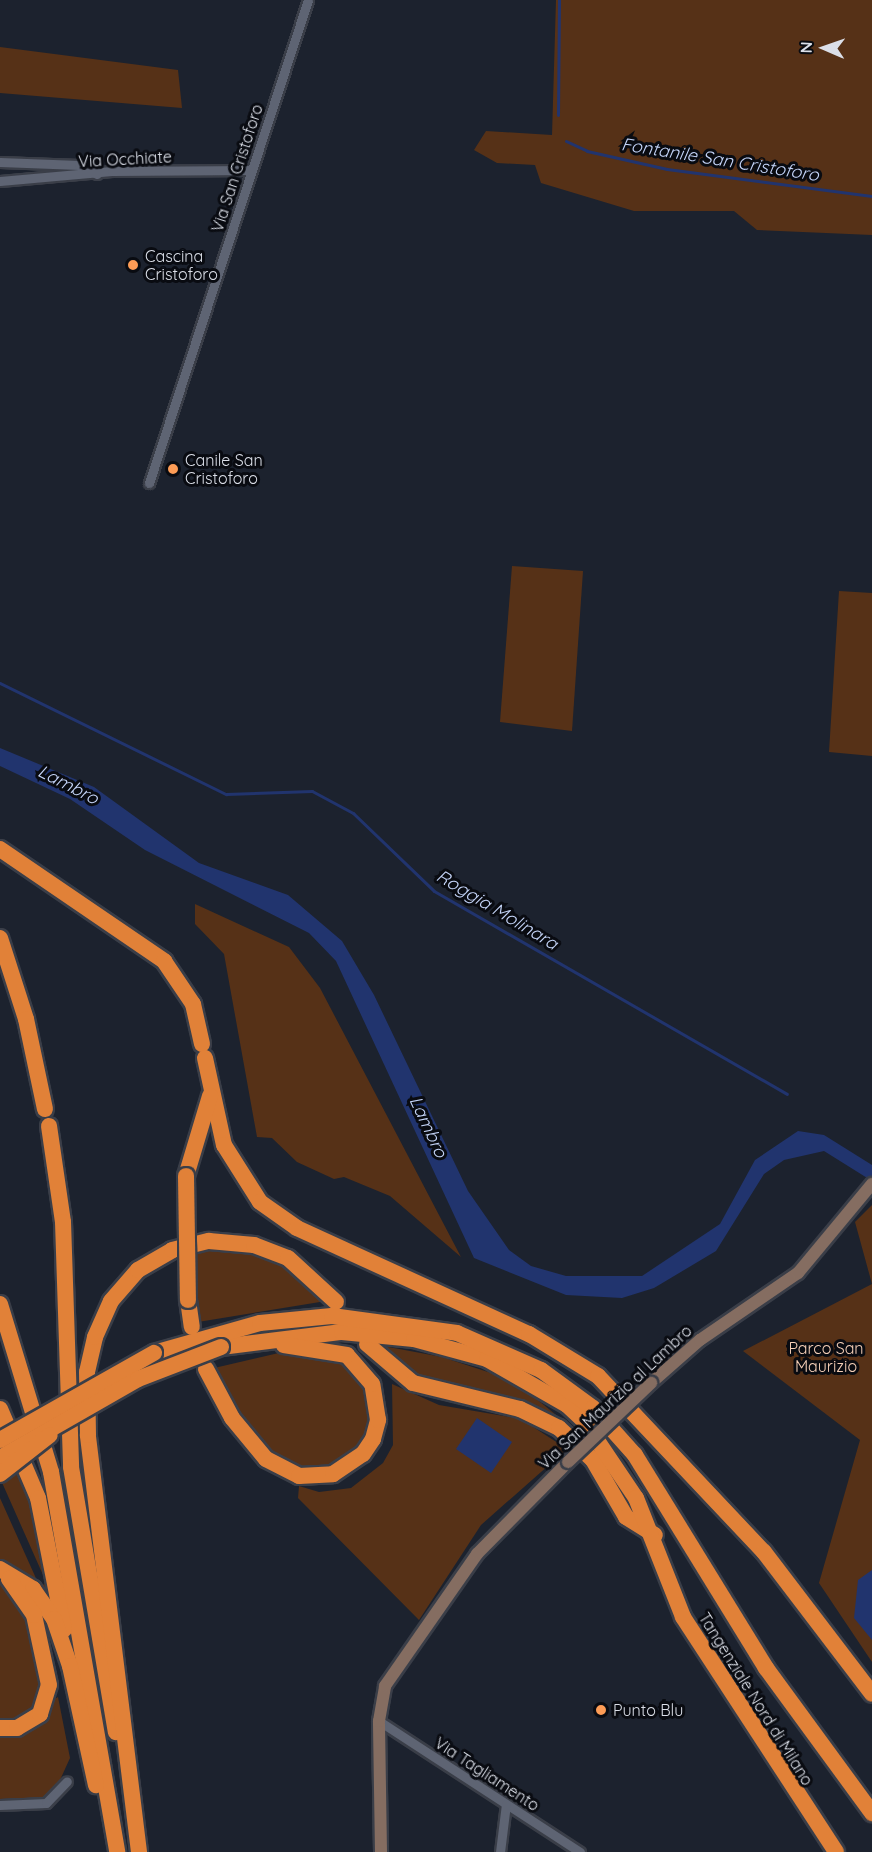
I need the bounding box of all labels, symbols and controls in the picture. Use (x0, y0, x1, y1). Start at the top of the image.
north arrow (794, 18, 854, 78)
text: N (796, 41, 816, 54)
street label: Via San Cristoforo (207, 102, 267, 234)
water label: Fontanile San Cristoforo (620, 134, 820, 186)
street label: Via Occhiate (78, 147, 172, 171)
place label: Cascina Cristoforo (145, 246, 218, 284)
marker: Cascina Cristoforo (126, 258, 140, 272)
place label: Canile San Cristoforo (185, 450, 263, 488)
marker: Canile San Cristoforo (166, 462, 180, 476)
water label: Lambro (34, 761, 102, 809)
water label: Roggia Molinara (432, 865, 562, 955)
water label: Lambro (404, 1093, 452, 1161)
street label: Via San Maurizio al Lambro (534, 1321, 696, 1473)
park label: Parco San Maurizio (788, 1338, 864, 1376)
street label: Tangenziale Nord di Milano (695, 1609, 817, 1789)
place label: Punto Blu (613, 1700, 683, 1720)
marker: Punto Blu (594, 1703, 608, 1717)
street label: Via Tagliamento (431, 1733, 543, 1815)

